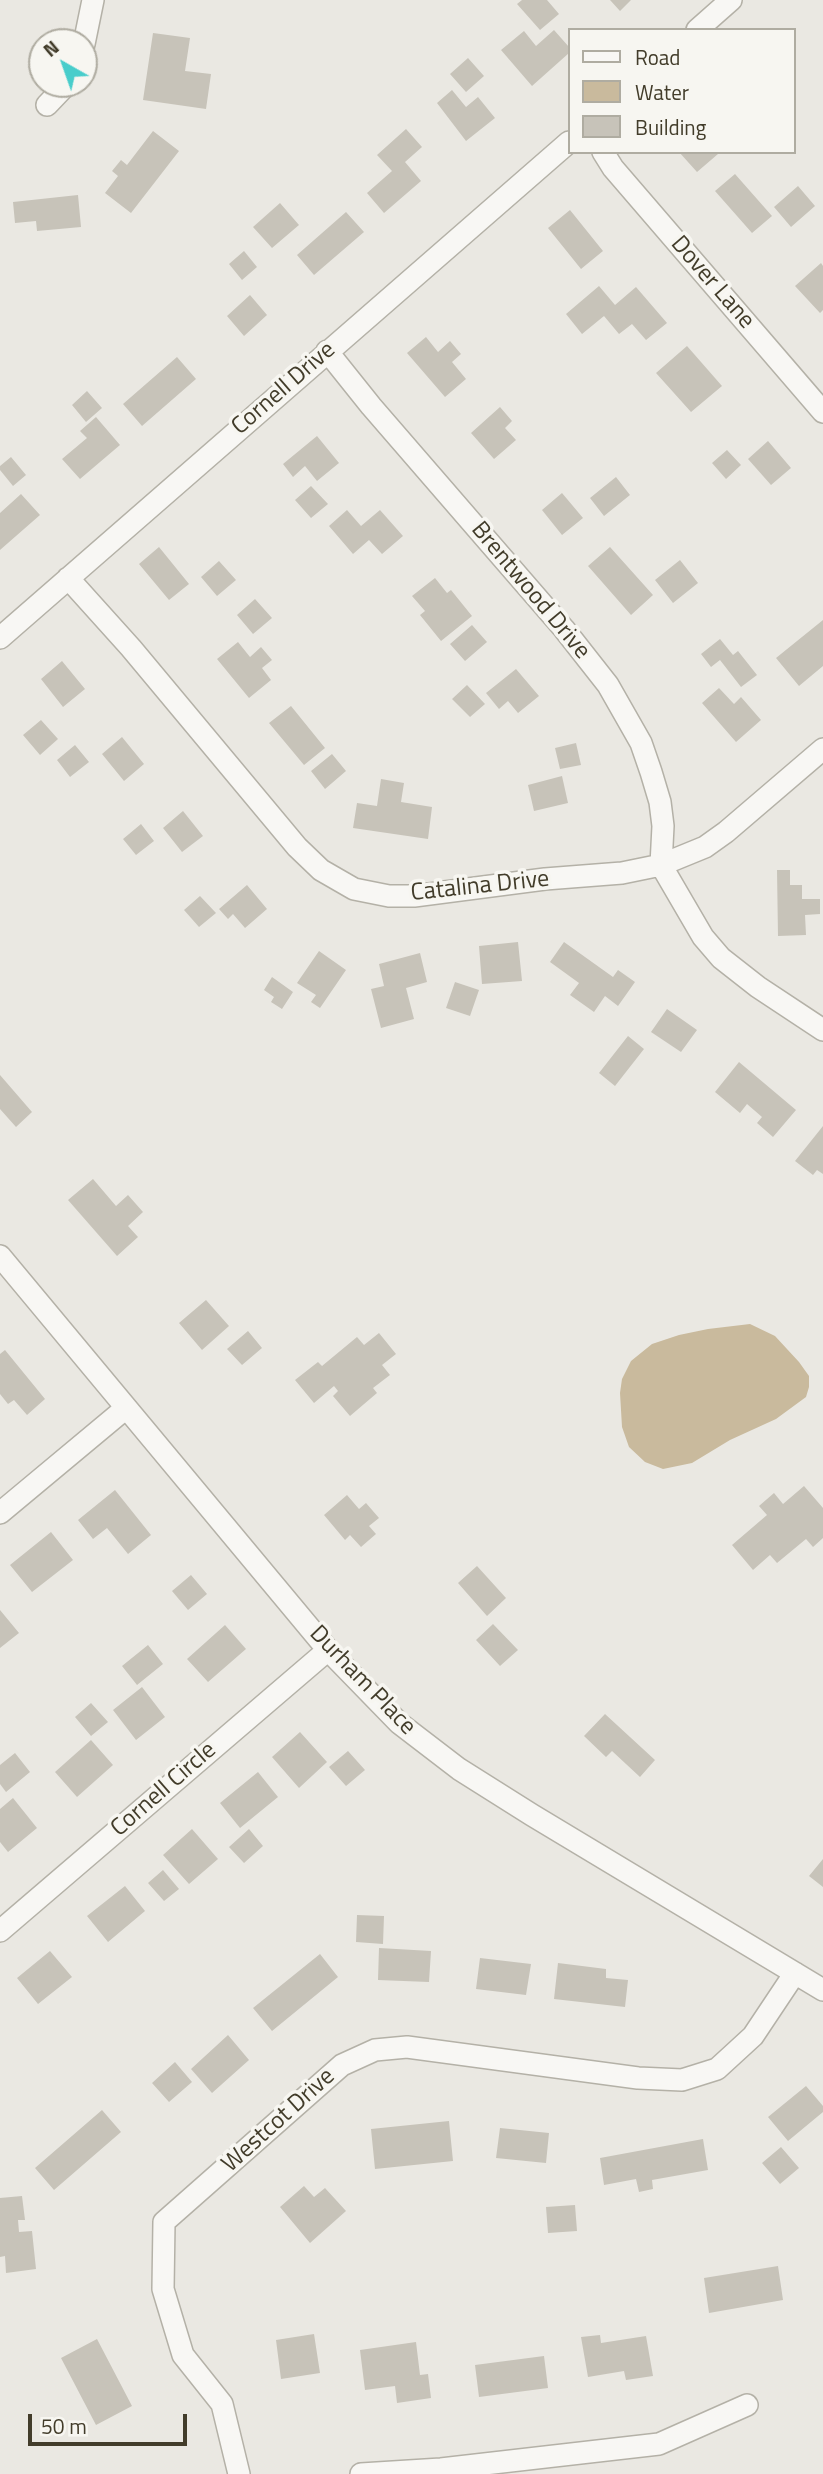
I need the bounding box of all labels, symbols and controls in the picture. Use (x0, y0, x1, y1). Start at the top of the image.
north arrow (28, 28, 98, 98)
legend (568, 28, 795, 154)
text: N (36, 33, 65, 63)
text: Road (635, 41, 680, 73)
text: Water (635, 76, 689, 108)
text: Building (635, 111, 706, 143)
street label: Dover Lane (664, 231, 760, 335)
street label: Cornell Drive (226, 336, 342, 442)
street label: Brentwood Drive (464, 517, 596, 665)
street label: Catalina Drive (409, 865, 551, 909)
street label: Durham Place (303, 1620, 421, 1742)
street label: Cornell Circle (106, 1737, 222, 1843)
street label: Westcot Drive (217, 2063, 341, 2179)
scale bar (32, 2400, 191, 2444)
text: 50 m (41, 2410, 87, 2442)

